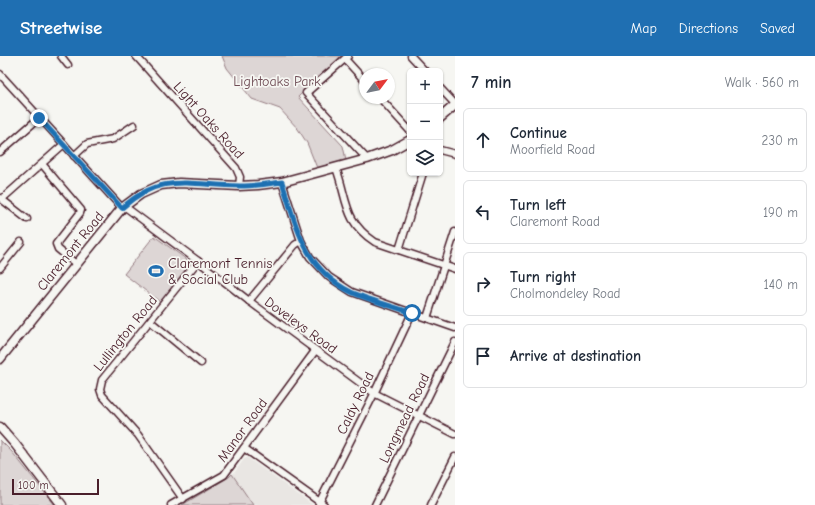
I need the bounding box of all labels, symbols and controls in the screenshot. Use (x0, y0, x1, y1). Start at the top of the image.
text: Streetwise (20, 17, 102, 39)
text: Map (630, 20, 657, 37)
text: Directions (679, 20, 738, 37)
text: Saved (760, 20, 795, 37)
north arrow (359, 68, 395, 104)
map controls (407, 68, 443, 176)
button: + (407, 68, 443, 104)
park label: Lightoaks Park (233, 73, 321, 90)
text: 7 min (471, 73, 512, 92)
text: Walk · 560 m (725, 75, 799, 90)
street label: Light Oaks Road (170, 78, 248, 162)
button: − (407, 104, 443, 140)
route end (30, 109, 48, 127)
text: Continue (510, 124, 567, 142)
icon: ahead (472, 129, 494, 151)
text: 230 m (762, 133, 798, 148)
button: layers (407, 140, 443, 176)
text: Moorfield Road (510, 142, 595, 157)
text: Turn left (510, 196, 566, 214)
icon: left (472, 201, 494, 223)
text: 190 m (763, 205, 798, 220)
street label: Claremont Road (33, 208, 107, 294)
text: Claremont Road (510, 214, 600, 229)
place label: Claremont Tennis & Social Club (168, 255, 272, 288)
sports icon: Claremont Tennis & Social Club (147, 262, 165, 280)
text: Turn right (510, 268, 576, 286)
icon: right (472, 273, 494, 295)
text: 140 m (764, 277, 798, 292)
text: Cholmondeley Road (510, 286, 620, 301)
street label: Lullington Road (90, 292, 161, 374)
street label: Doveleys Road (261, 293, 340, 357)
route start (403, 304, 421, 322)
icon: arrive (472, 345, 494, 367)
text: Arrive at destination (510, 347, 641, 365)
street label: Caldy Road (333, 369, 378, 437)
street label: Longmead Road (375, 371, 433, 466)
street label: Manor Road (214, 395, 271, 465)
scale bar (12, 477, 99, 496)
text: 100 m (18, 479, 49, 492)

